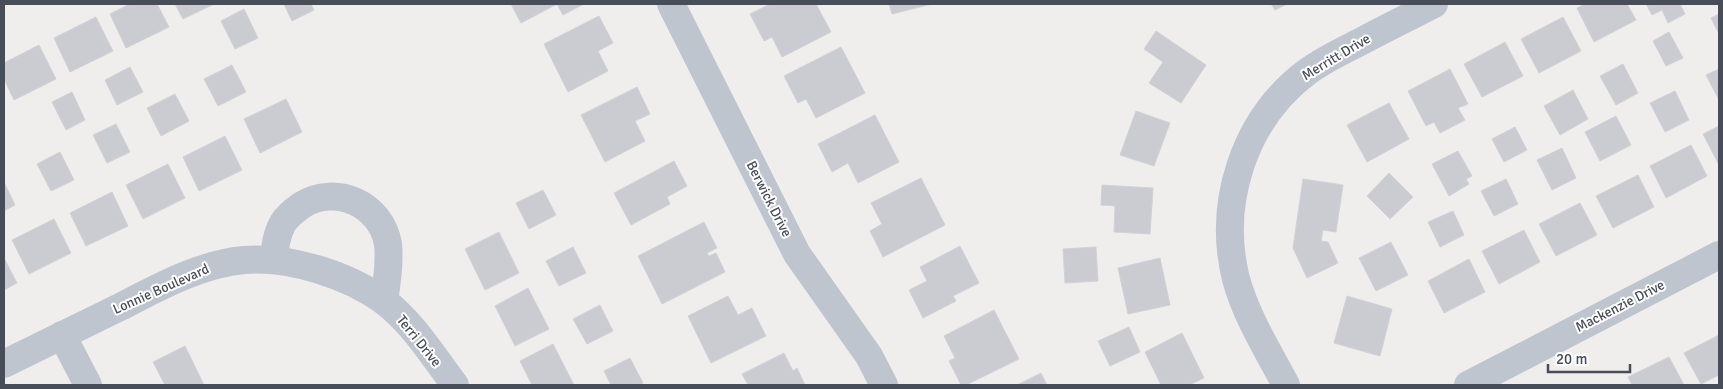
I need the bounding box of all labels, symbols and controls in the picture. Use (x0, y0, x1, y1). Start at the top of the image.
street label: Merritt Drive (1299, 30, 1373, 84)
street label: Berwick Drive (743, 158, 795, 240)
street label: Lonnie Boulevard (110, 260, 212, 318)
street label: Mackenzie Drive (1573, 276, 1667, 336)
street label: Terri Drive (393, 312, 445, 370)
scale bar (1548, 342, 1630, 374)
text: 20 m (1556, 350, 1587, 368)

